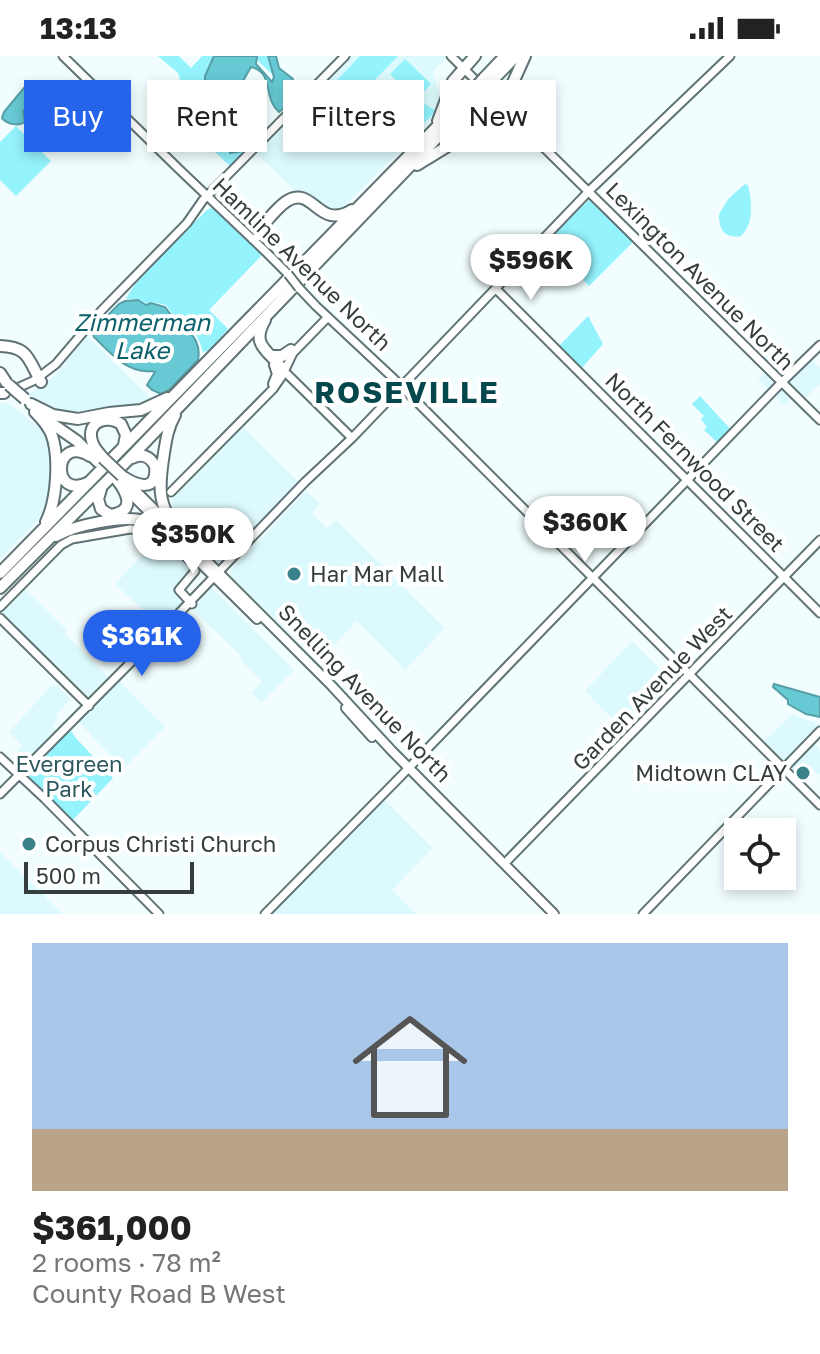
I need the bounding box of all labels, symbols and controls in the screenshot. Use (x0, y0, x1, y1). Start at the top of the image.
text: 13:13 (40, 10, 117, 46)
chip: Buy (24, 80, 131, 152)
chip: Rent (147, 80, 267, 152)
chip: Filters (283, 80, 424, 152)
chip: New (440, 80, 556, 152)
street label: Hamline Avenue North (207, 171, 397, 356)
street label: Lexington Avenue North (601, 176, 800, 375)
pin: $596K (475, 234, 587, 302)
text: $596K (488, 244, 574, 275)
water label: Zimmerman Lake (74, 307, 211, 364)
street label: North Fernwood Street (600, 366, 791, 557)
district label: ROSEVILLE (314, 374, 500, 410)
pin: $360K (529, 496, 641, 564)
text: $360K (542, 506, 628, 537)
pin: $350K (137, 508, 249, 576)
text: $350K (151, 518, 235, 549)
place label: Har Mar Mall (310, 560, 444, 587)
marker: Har Mar Mall (285, 565, 303, 583)
street label: Snelling Avenue North (273, 598, 458, 787)
street label: Garden Avenue West (566, 600, 737, 776)
pin: $361K (86, 610, 198, 678)
text: $361K (101, 620, 183, 651)
park label: Evergreen Park (15, 750, 123, 802)
place label: Midtown CLAY (635, 759, 787, 786)
marker: Midtown CLAY (794, 764, 812, 782)
map controls (724, 818, 796, 890)
button: locate (724, 818, 796, 890)
place label: Corpus Christi Church (45, 830, 276, 857)
marker: Corpus Christi Church (20, 835, 38, 853)
scale bar (24, 858, 194, 894)
text: 500 m (36, 862, 101, 889)
icon: home (338, 995, 482, 1139)
text: $361,000 (32, 1207, 192, 1247)
text: 2 rooms · 78 m² (32, 1247, 221, 1278)
text: County Road B West (32, 1278, 286, 1309)

